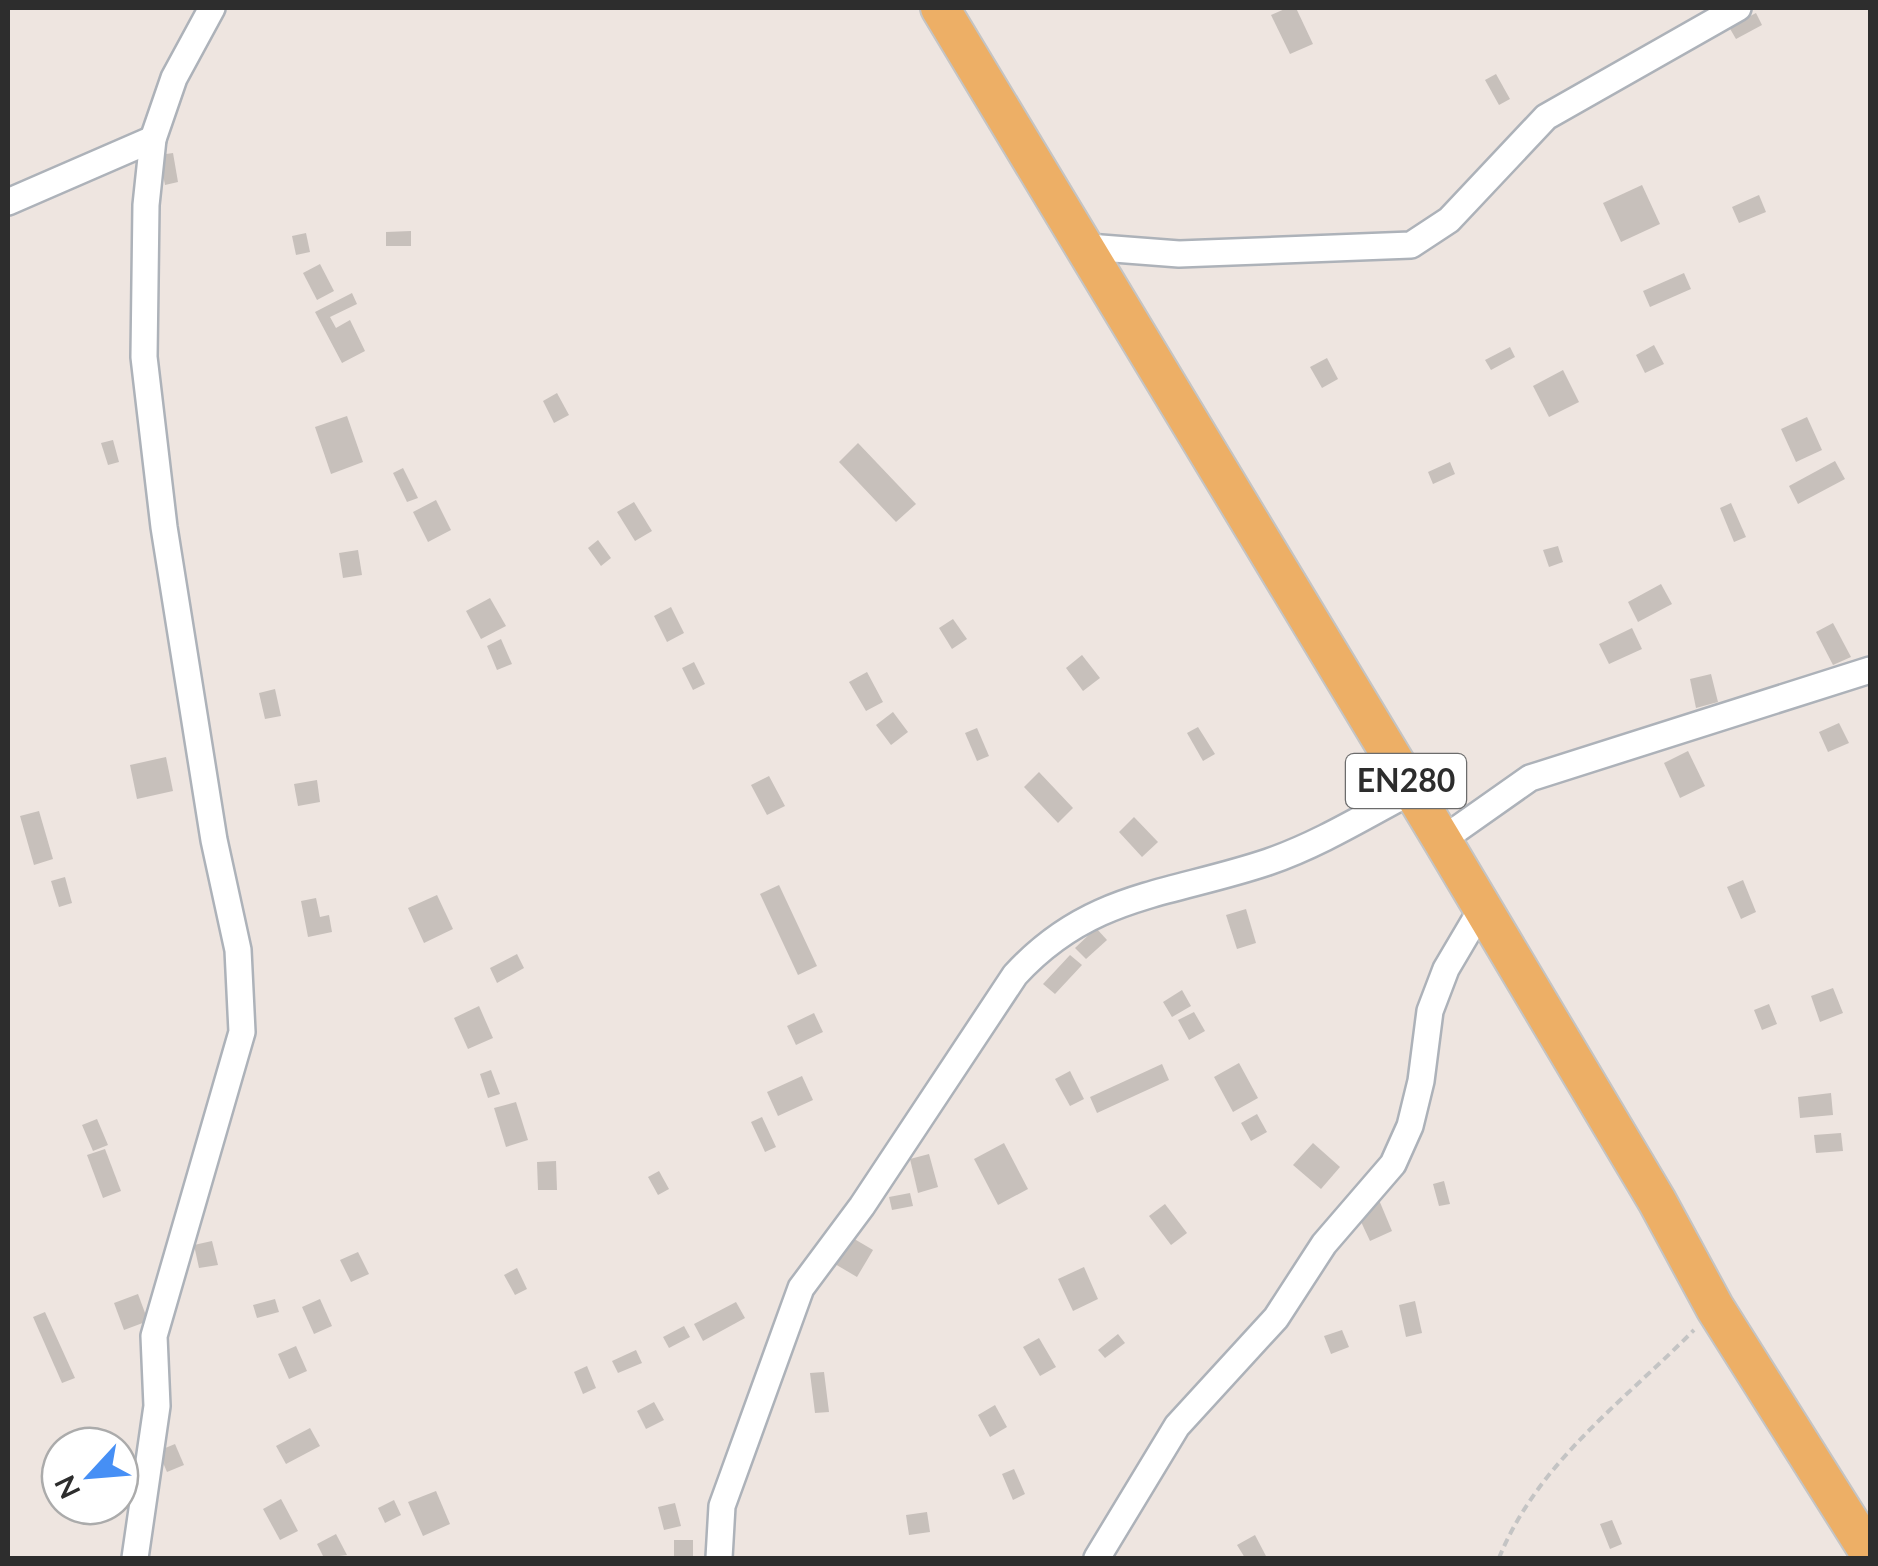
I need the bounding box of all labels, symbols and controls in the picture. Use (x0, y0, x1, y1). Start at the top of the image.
road number: EN280 (1346, 754, 1466, 808)
north arrow (40, 1426, 140, 1526)
text: N (47, 1470, 87, 1505)

